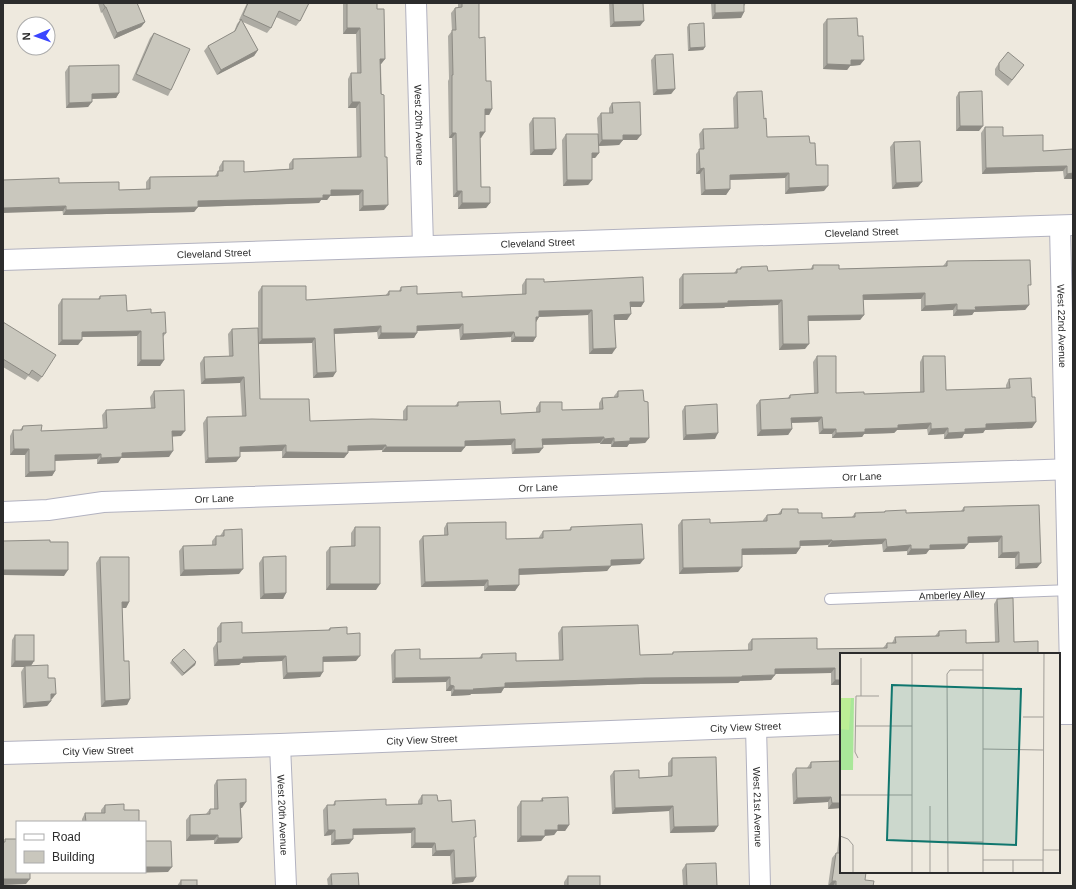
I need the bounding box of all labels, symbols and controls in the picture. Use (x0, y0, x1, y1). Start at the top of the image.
north arrow (16, 16, 56, 56)
text: N (20, 32, 32, 41)
street label: West 20th Avenue (412, 84, 426, 166)
street label: Cleveland Street (824, 226, 899, 239)
street label: Cleveland Street (501, 236, 575, 250)
street label: Cleveland Street (177, 247, 251, 260)
street label: West 22nd Avenue (1055, 284, 1068, 368)
street label: Orr Lane (842, 470, 882, 483)
street label: Orr Lane (518, 482, 559, 494)
street label: Orr Lane (194, 493, 235, 505)
street label: Amberley Alley (919, 588, 985, 602)
inset map (840, 653, 1060, 873)
street label: City View Street (710, 720, 781, 734)
street label: City View Street (386, 733, 458, 747)
street label: City View Street (62, 744, 134, 757)
street label: West 21st Avenue (751, 767, 764, 848)
street label: West 20th Avenue (275, 774, 290, 856)
legend (16, 821, 146, 873)
text: Road (52, 830, 81, 844)
text: Building (52, 850, 95, 864)

